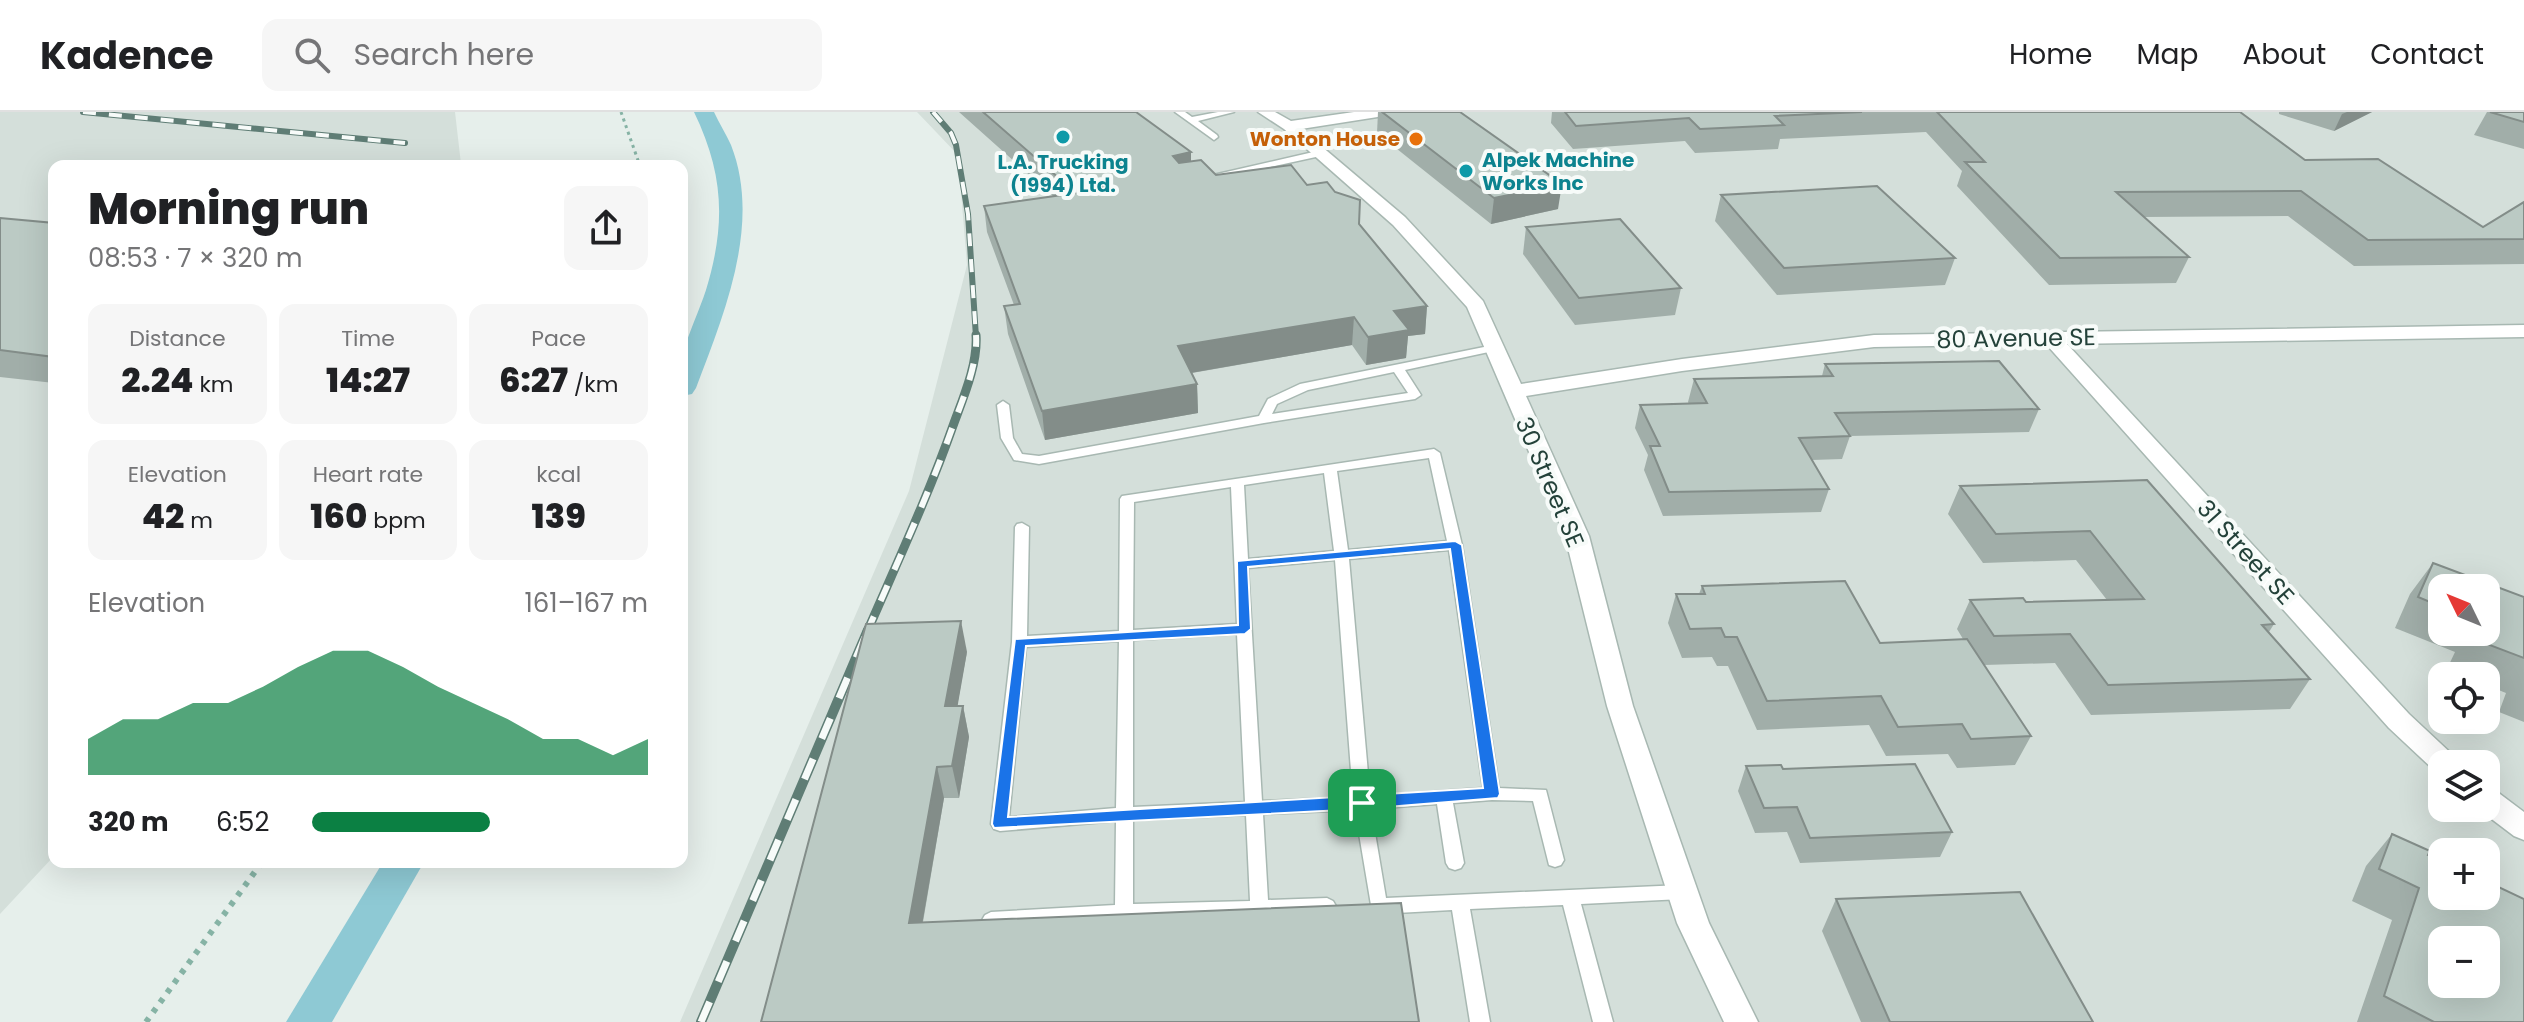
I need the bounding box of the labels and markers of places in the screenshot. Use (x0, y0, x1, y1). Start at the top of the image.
place label: Wonton House (1250, 125, 1400, 153)
marker: L.A. Trucking (1994) Ltd. (1054, 128, 1072, 146)
marker: Wonton House (1407, 130, 1425, 148)
place label: Alpek Machine Works Inc (1482, 146, 1634, 197)
place label: L.A. Trucking (1994) Ltd. (997, 148, 1129, 199)
marker: Alpek Machine Works Inc (1457, 162, 1475, 180)
pin (1328, 769, 1396, 837)

